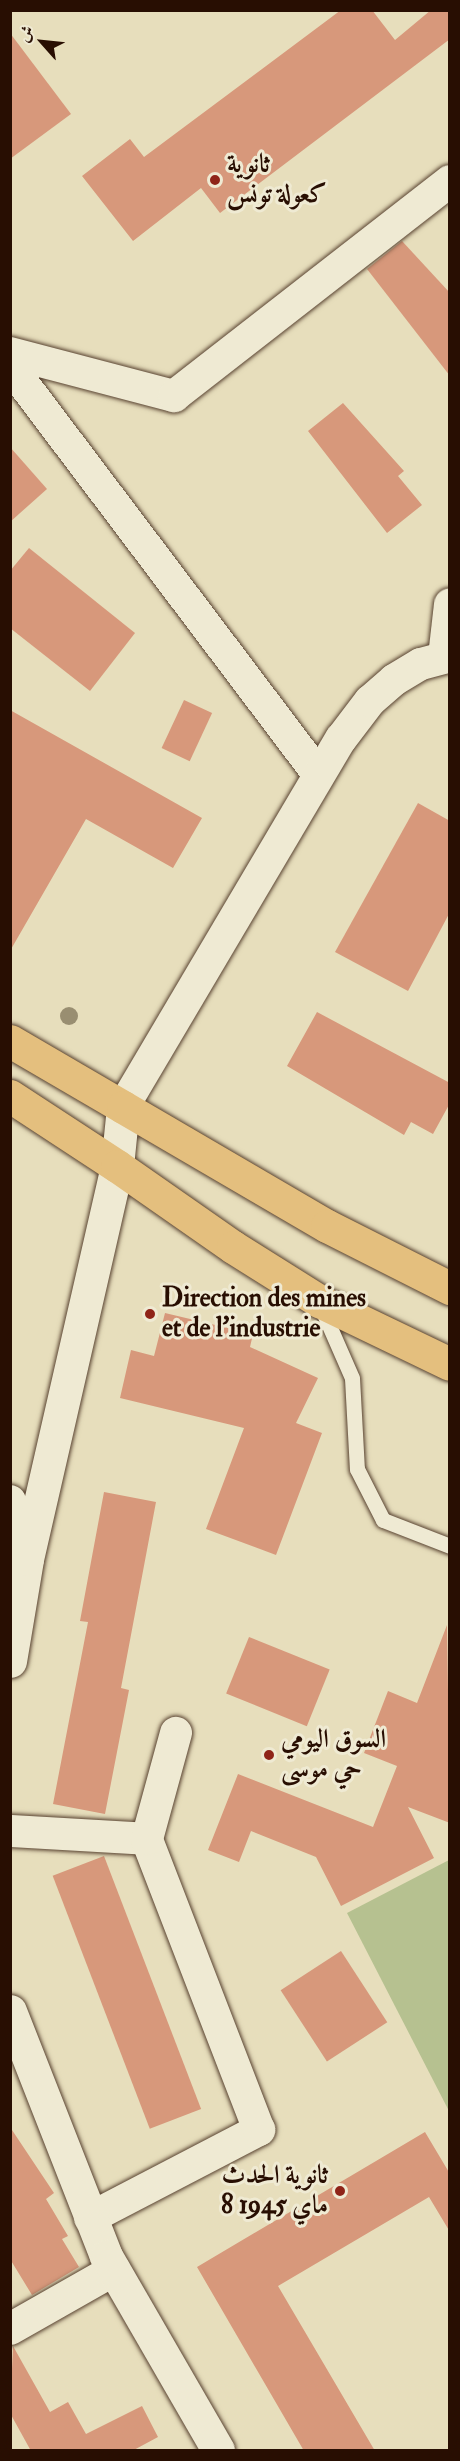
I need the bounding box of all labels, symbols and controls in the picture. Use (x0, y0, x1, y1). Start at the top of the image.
north arrow (12, 12, 72, 72)
text: ش (13, 22, 38, 45)
place label: ثانوية كعولة تونس (227, 149, 327, 210)
marker: ثانوية كعولة تونس (208, 173, 222, 187)
place label: Direction des mines et de l'industrie (162, 1283, 366, 1344)
marker: Direction des mines et de l'industrie (143, 1307, 157, 1321)
place label: السوق اليومي حي موسى (281, 1724, 386, 1786)
marker: السوق اليومي حي موسى (262, 1748, 276, 1762)
place label: ثانوية الحدث 8 ماي 1945 (221, 2160, 328, 2222)
marker: ثانوية الحدث 8 ماي 1945 (333, 2184, 347, 2198)

